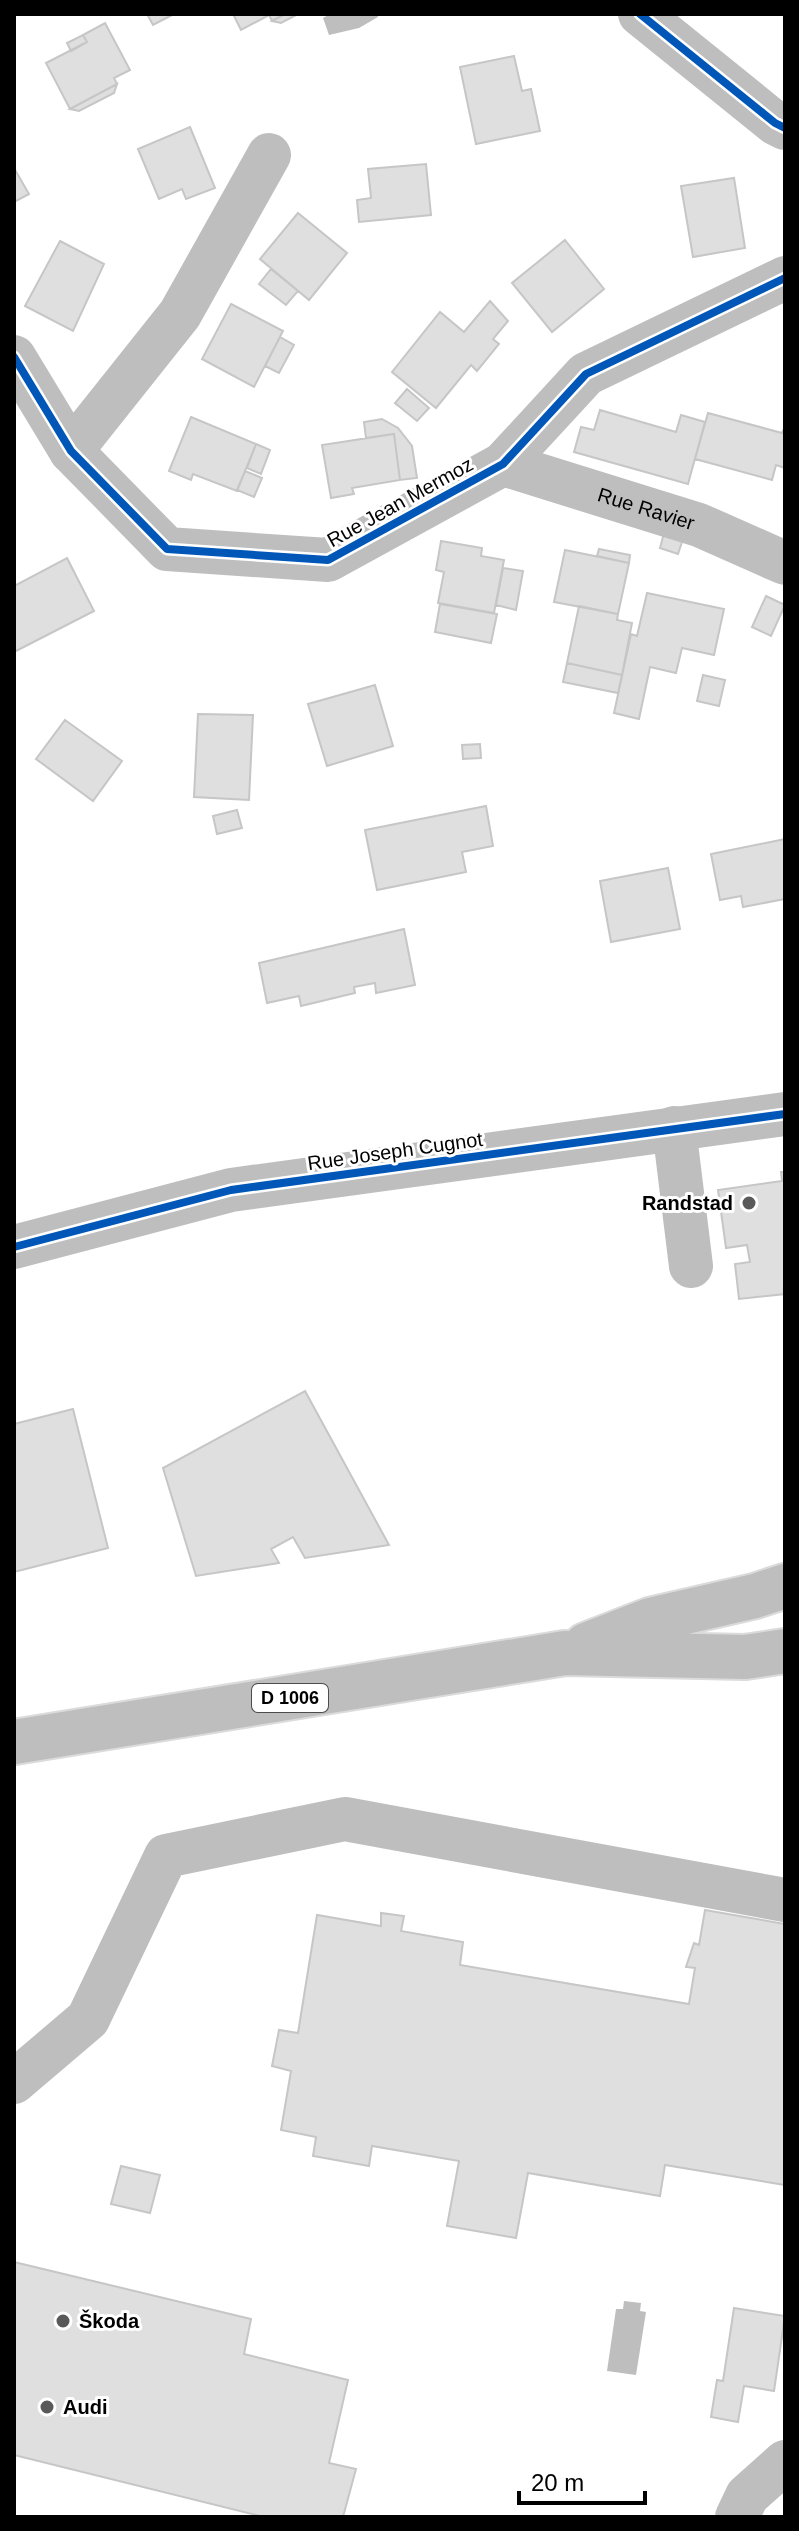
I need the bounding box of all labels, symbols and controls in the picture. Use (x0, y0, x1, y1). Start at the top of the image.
street label: Rue Jean Mermoz (323, 453, 477, 551)
street label: Rue Ravier (595, 483, 698, 534)
street label: Rue Joseph Cugnot (306, 1128, 484, 1174)
place label: Randstad (642, 1192, 733, 1214)
marker: Randstad (740, 1194, 758, 1212)
road number: D 1006 (252, 1684, 328, 1712)
place label: Škoda (79, 2309, 140, 2332)
marker: Škoda (54, 2312, 72, 2330)
place label: Audi (63, 2396, 107, 2418)
marker: Audi (38, 2398, 56, 2416)
scale bar (519, 2455, 645, 2505)
text: 20 m (531, 2469, 584, 2496)

